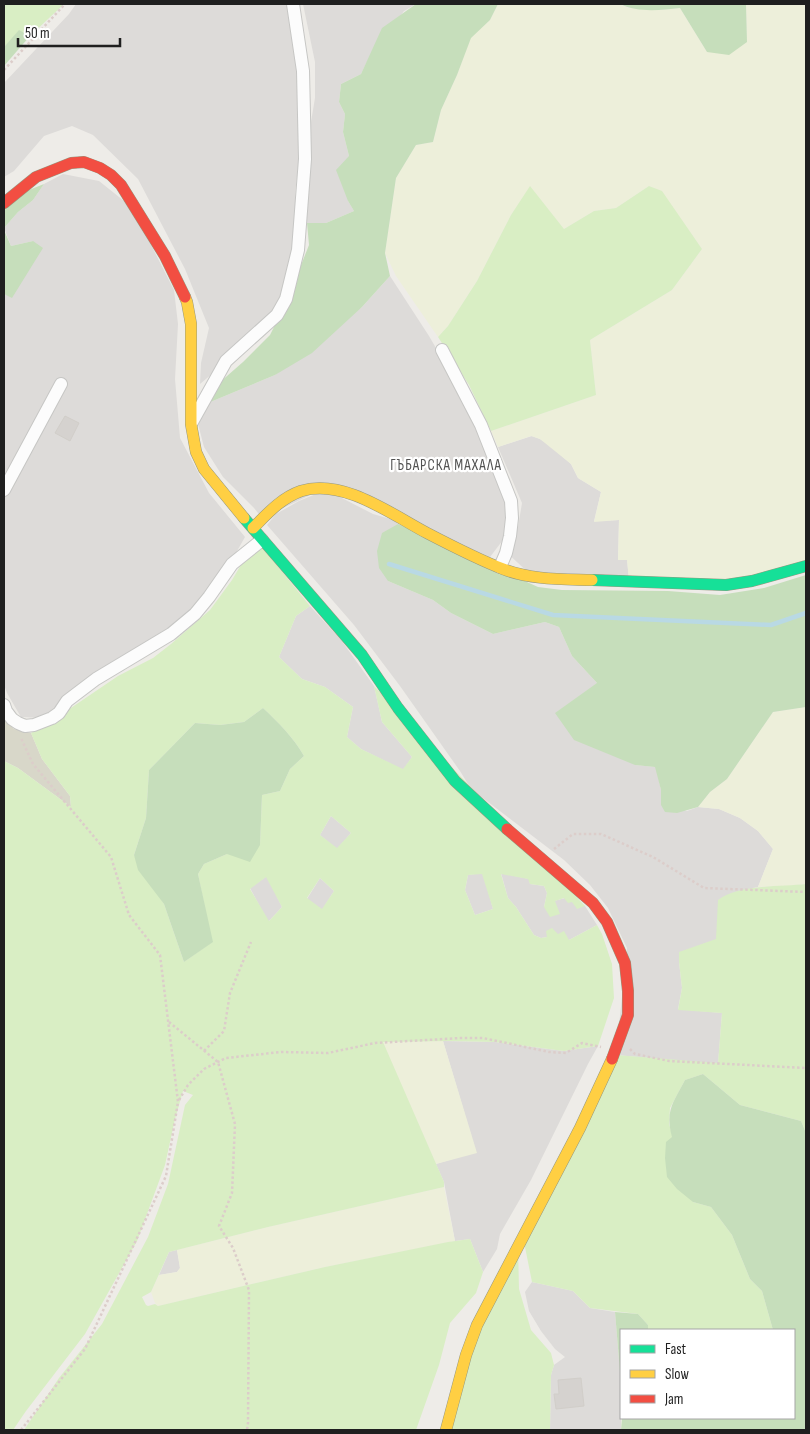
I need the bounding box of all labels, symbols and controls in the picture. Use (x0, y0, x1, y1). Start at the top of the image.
scale bar (18, 15, 120, 47)
text: 50 m (25, 24, 50, 43)
district label: ГЪБАРСКА МАХАЛА (390, 456, 502, 475)
legend (620, 1329, 795, 1419)
text: Fast (665, 1340, 687, 1359)
text: Slow (665, 1365, 689, 1384)
text: Jam (664, 1390, 683, 1409)

